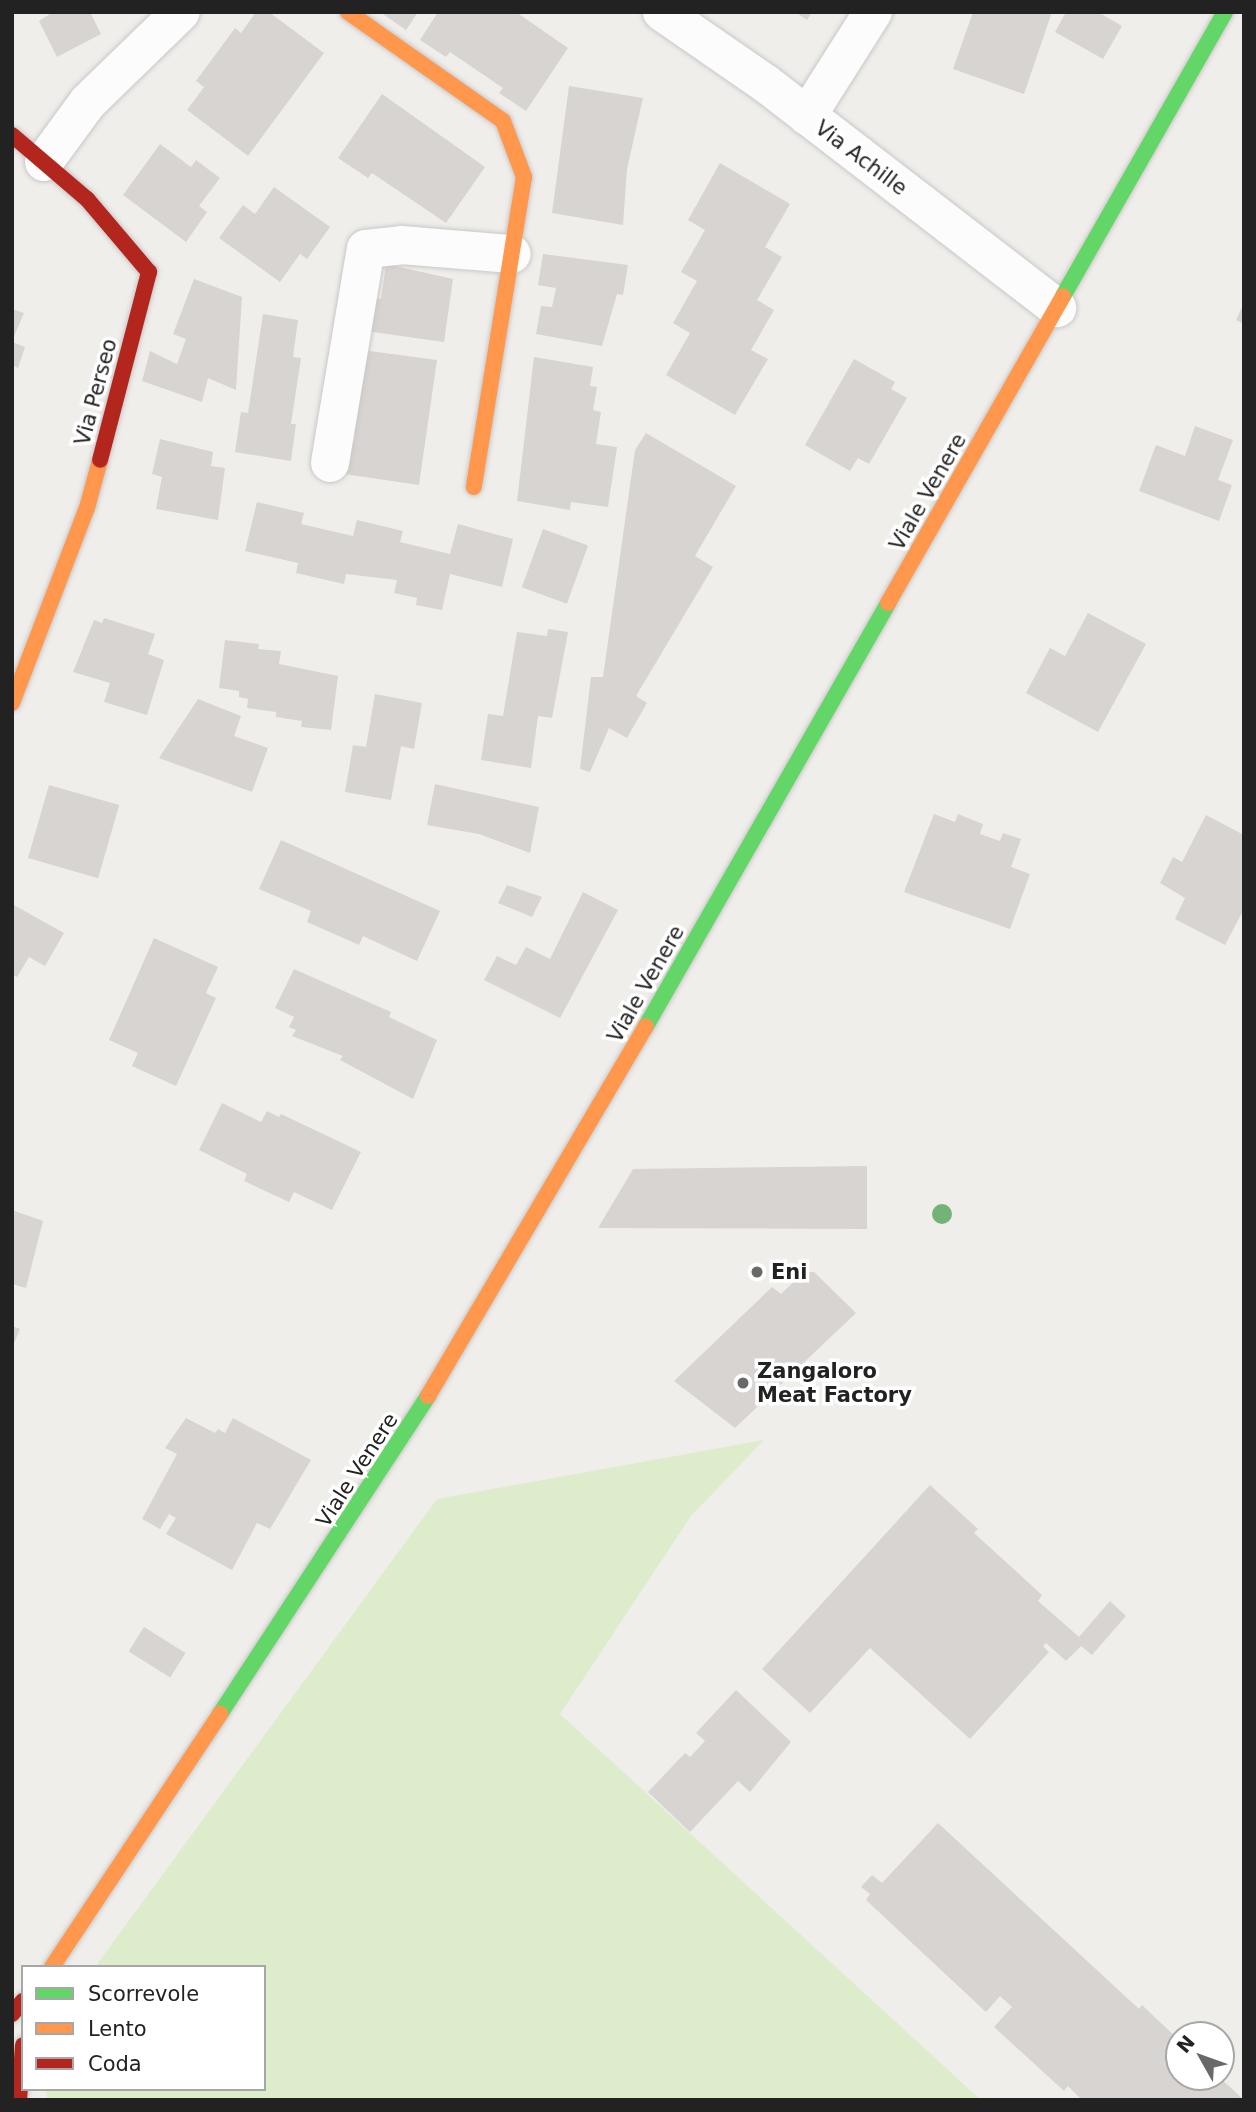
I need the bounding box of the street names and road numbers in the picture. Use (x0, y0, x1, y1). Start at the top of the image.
street label: Via Achille (810, 115, 912, 201)
street label: Via Perseo (70, 336, 122, 448)
street label: Viale Venere (884, 429, 972, 555)
street label: Viale Venere (602, 921, 690, 1047)
street label: Viale Venere (311, 1408, 403, 1532)

